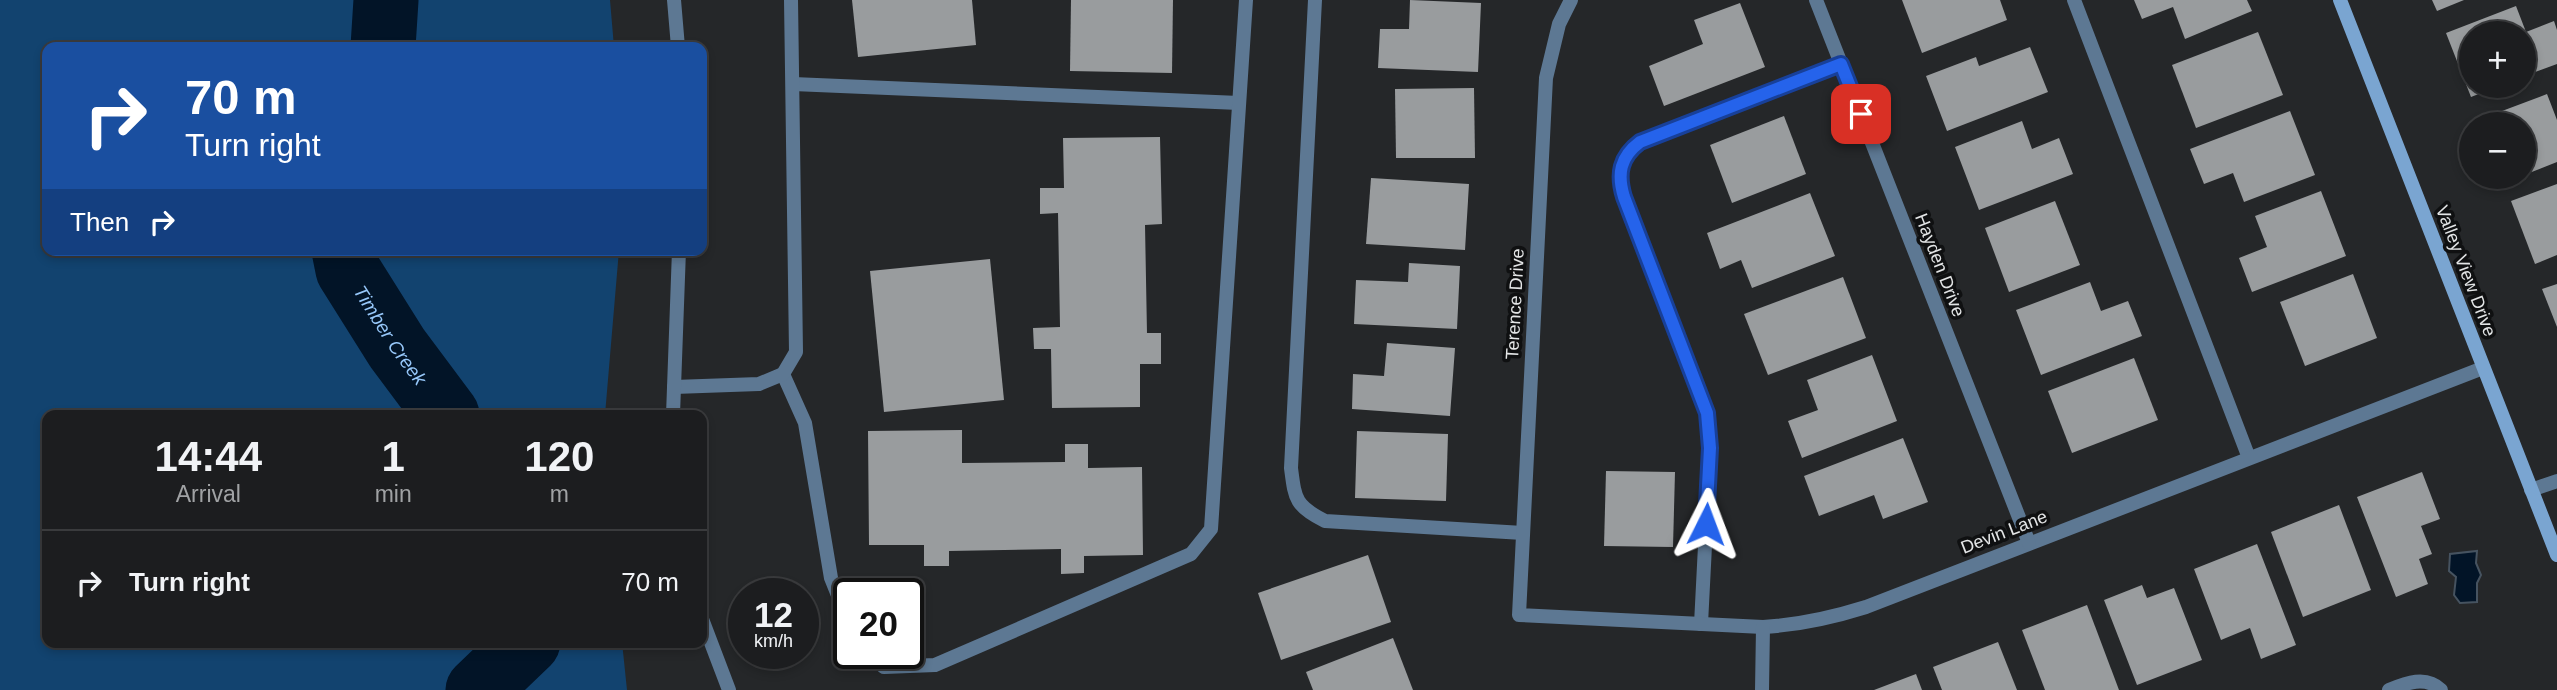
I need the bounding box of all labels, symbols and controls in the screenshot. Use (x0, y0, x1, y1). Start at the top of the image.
map controls (2459, 21, 2536, 189)
button: + (2459, 21, 2536, 98)
icon: right (70, 70, 161, 161)
text: 70 m (185, 70, 297, 124)
pin (1831, 84, 1891, 144)
icon: arrive (1842, 95, 1880, 133)
button: − (2459, 112, 2536, 189)
text: Turn right (185, 127, 321, 163)
icon: right (143, 203, 181, 241)
street label: Valley View Drive (2432, 203, 2500, 339)
text: Then (70, 207, 129, 237)
street label: Hayden Drive (1911, 211, 1969, 319)
street label: Terence Drive (1502, 248, 1528, 360)
water label: Timber Creek (350, 281, 432, 390)
text: 14:44 (155, 433, 262, 480)
text: 1 (381, 433, 405, 480)
text: 120 (524, 433, 594, 480)
text: Arrival (176, 481, 241, 507)
text: min (375, 481, 412, 507)
text: m (550, 481, 569, 507)
position arrow (1669, 487, 1743, 561)
street label: Devin Lane (1958, 506, 2050, 558)
icon: right (70, 564, 108, 602)
text: Turn right (129, 567, 250, 597)
text: 70 m (621, 567, 679, 597)
speed limit sign: 20 (833, 578, 924, 669)
text: 12 (754, 595, 793, 634)
text: km/h (754, 631, 793, 651)

